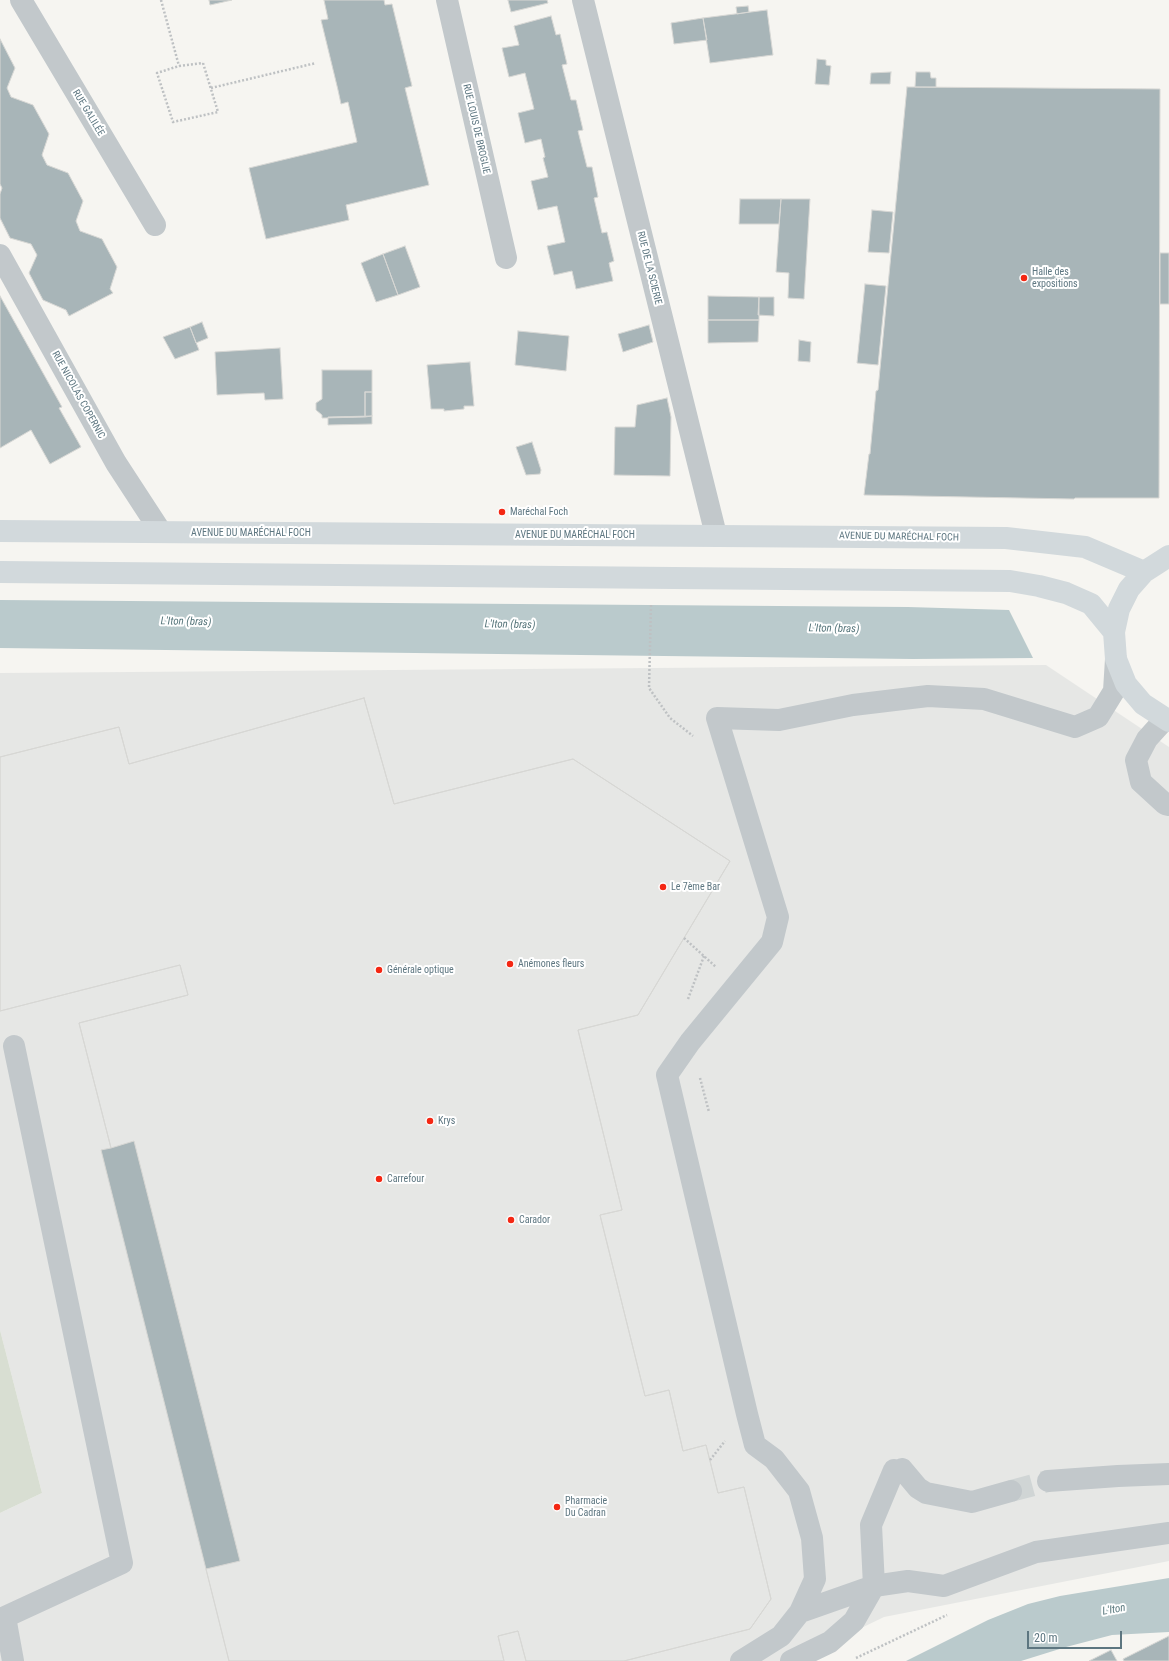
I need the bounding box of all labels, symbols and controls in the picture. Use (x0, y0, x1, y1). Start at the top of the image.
street label: RUE LOUIS DE BROGLIE (460, 83, 492, 175)
street label: RUE GALILÉE (70, 88, 106, 138)
street label: RUE DE LA SCIERIE (634, 230, 664, 306)
place label: Halle des expositions (1032, 266, 1078, 290)
marker: Halle des expositions (1019, 273, 1029, 283)
street label: RUE NICOLAS COPERNIC (49, 349, 107, 441)
place label: Maréchal Foch (510, 506, 568, 518)
marker: Maréchal Foch (497, 507, 507, 517)
street label: AVENUE DU MARÉCHAL FOCH (191, 527, 311, 539)
street label: AVENUE DU MARÉCHAL FOCH (515, 529, 635, 541)
street label: AVENUE DU MARÉCHAL FOCH (839, 530, 959, 544)
water label: L'Iton (bras) (161, 615, 211, 629)
water label: L'Iton (bras) (485, 618, 535, 632)
water label: L'Iton (bras) (809, 622, 859, 636)
place label: Le 7ème Bar (671, 881, 720, 893)
marker: Le 7ème Bar (658, 882, 668, 892)
place label: Anémones fleurs (518, 958, 584, 970)
marker: Anémones fleurs (505, 959, 515, 969)
place label: Générale optique (387, 964, 454, 976)
marker: Générale optique (374, 965, 384, 975)
place label: Krys (438, 1115, 455, 1127)
marker: Krys (425, 1116, 435, 1126)
place label: Carrefour (387, 1173, 424, 1185)
marker: Carrefour (374, 1174, 384, 1184)
place label: Carador (519, 1214, 550, 1226)
marker: Carador (506, 1215, 516, 1225)
place label: Pharmacie Du Cadran (565, 1495, 607, 1518)
marker: Pharmacie Du Cadran (552, 1502, 562, 1512)
water label: L'Iton (1101, 1601, 1127, 1619)
scale bar (1029, 1623, 1124, 1649)
text: 20 m (1034, 1631, 1058, 1645)

